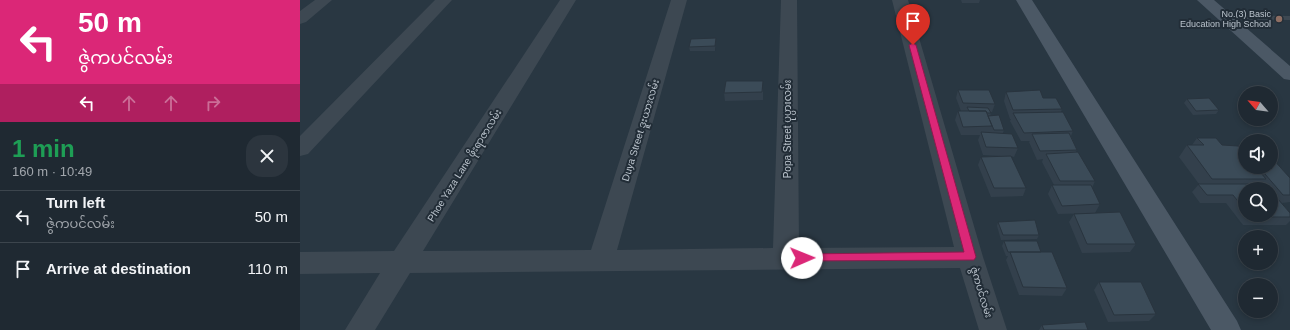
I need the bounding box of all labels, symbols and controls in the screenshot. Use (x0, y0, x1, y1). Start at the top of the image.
pin (896, 4, 930, 45)
text: 50 m (78, 7, 142, 38)
place label: No.(3) Basic Education High School (1180, 9, 1271, 29)
icon: arrive (902, 10, 924, 32)
marker: No.(3) Basic Education High School (1274, 14, 1284, 24)
icon: left (12, 16, 64, 68)
text: ဇွဲကပင်လမ်း (78, 48, 173, 68)
street label: Duya Street ဒူးယားလမ်း (618, 77, 664, 183)
street label: Popa Street ပုပ္ပားလမ်း (780, 80, 796, 178)
north arrow (1238, 86, 1278, 126)
map controls (1238, 86, 1278, 318)
icon: left (76, 92, 98, 114)
icon: ahead (118, 92, 140, 114)
icon: ahead (160, 92, 182, 114)
icon: right (202, 92, 224, 114)
street label: Phoe Yaza Lane ဖိုးရာဇာလမ်း (424, 106, 506, 225)
button: sound (1238, 134, 1278, 174)
text: 1 min (12, 135, 75, 162)
button: close (246, 135, 288, 177)
text: 160 m · 10:49 (12, 164, 92, 179)
button: search (1238, 182, 1278, 222)
text: Turn left (46, 194, 105, 211)
icon: left (12, 206, 34, 228)
text: 50 m (255, 208, 288, 225)
text: ဇွဲကပင်လမ်း (46, 216, 115, 231)
button: + (1238, 230, 1278, 270)
position arrow (781, 237, 823, 279)
icon: arrive (12, 258, 34, 280)
text: Arrive at destination (46, 260, 191, 277)
text: 110 m (247, 260, 288, 277)
street label: ဇွဲကပင်လမ်း (966, 265, 996, 320)
button: − (1238, 278, 1278, 318)

